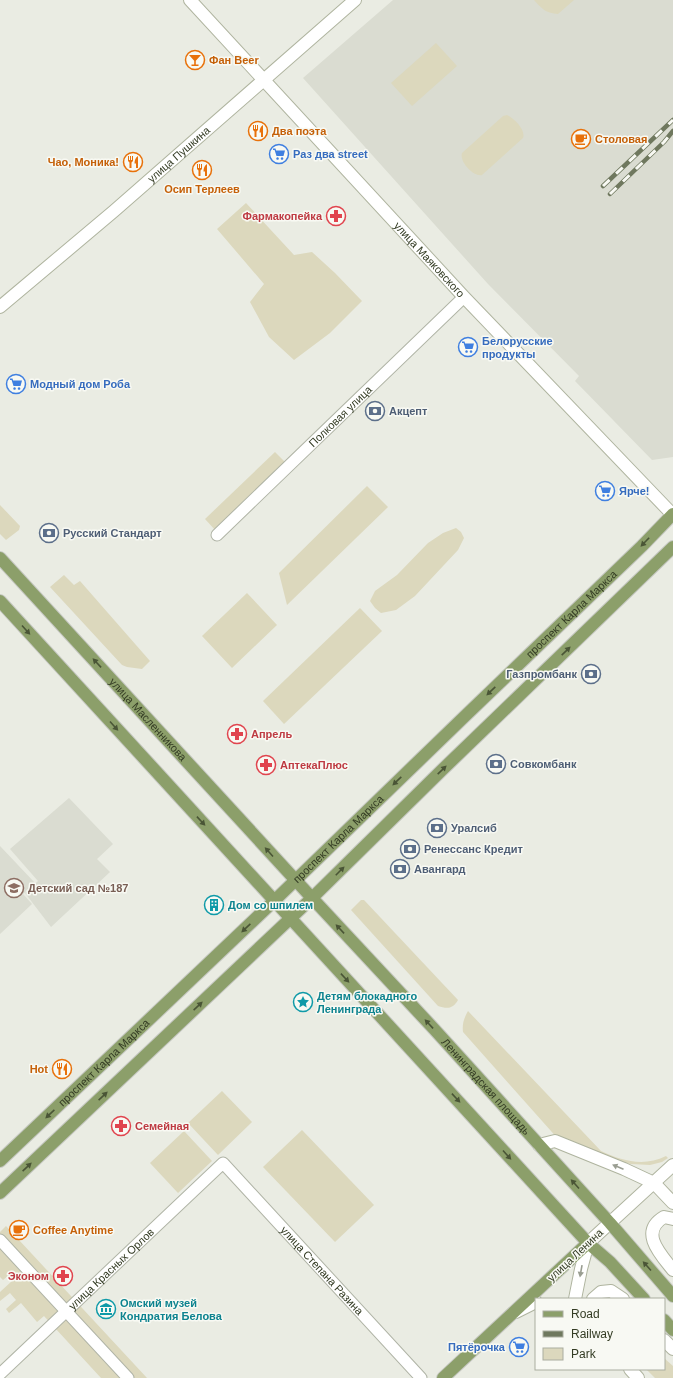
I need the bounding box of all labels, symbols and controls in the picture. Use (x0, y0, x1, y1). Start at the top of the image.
bar icon: Фан Beer (184, 49, 206, 71)
place label: Фан Beer (209, 54, 259, 66)
restaurant icon: Два поэта (247, 120, 269, 142)
street label: улица Пушкина (145, 123, 213, 185)
place label: Два поэта (272, 125, 327, 137)
cafe icon: Столовая (570, 128, 592, 150)
place label: Столовая (595, 133, 647, 145)
supermarket icon: Раз два street (268, 143, 290, 165)
place label: Раз два street (293, 148, 368, 160)
restaurant icon: Чао, Моника! (122, 151, 144, 173)
place label: Чао, Моника! (48, 156, 119, 168)
restaurant icon: Осип Терлеев (191, 159, 213, 181)
place label: Осип Терлеев (164, 183, 240, 195)
pharmacy icon: Фармакопейка (325, 205, 347, 227)
place label: Фармакопейка (243, 210, 323, 222)
street label: улица Маяковского (392, 219, 467, 300)
place label: Белорусские продукты (482, 335, 553, 360)
supermarket icon: Белорусские продукты (457, 336, 479, 358)
supermarket icon: Модный дом Роба (5, 373, 27, 395)
place label: Модный дом Роба (30, 378, 131, 390)
street label: Полковая улица (306, 383, 375, 449)
bank icon: Акцепт (364, 400, 386, 422)
place label: Акцепт (389, 405, 428, 417)
supermarket icon: Ярче! (594, 480, 616, 502)
place label: Ярче! (619, 485, 650, 497)
bank icon: Русский Стандарт (38, 522, 60, 544)
place label: Русский Стандарт (63, 527, 162, 539)
one-way arrow (640, 537, 650, 547)
street label: проспект Карла Маркса (524, 567, 620, 660)
one-way arrow (22, 625, 31, 635)
one-way arrow (561, 646, 571, 656)
one-way arrow (92, 658, 101, 668)
bank icon: Газпромбанк (580, 663, 602, 685)
place label: Газпромбанк (506, 668, 577, 680)
street label: улица Масленникова (107, 675, 190, 764)
one-way arrow (486, 686, 496, 695)
one-way arrow (109, 721, 119, 731)
pharmacy icon: Апрель (226, 723, 248, 745)
place label: Апрель (251, 728, 292, 740)
bank icon: Совкомбанк (485, 753, 507, 775)
pharmacy icon: АптекаПлюс (255, 754, 277, 776)
place label: Совкомбанк (510, 758, 577, 770)
place label: АптекаПлюс (280, 759, 348, 771)
one-way arrow (437, 765, 447, 775)
one-way arrow (392, 776, 402, 786)
street label: проспект Карла Маркса (291, 792, 386, 885)
one-way arrow (196, 815, 205, 826)
bank icon: Уралсиб (426, 817, 448, 839)
place label: Уралсиб (451, 822, 497, 834)
bank icon: Ренессанс Кредит (399, 838, 421, 860)
place label: Ренессанс Кредит (424, 843, 523, 855)
one-way arrow (265, 847, 274, 857)
bank icon: Авангард (389, 858, 411, 880)
place label: Авангард (414, 863, 465, 875)
one-way arrow (335, 866, 345, 876)
school or university icon: Детский сад №187 (3, 877, 25, 899)
place label: Детский сад №187 (28, 882, 128, 894)
building icon: Дом со шпилем (203, 894, 225, 916)
place label: Дом со шпилем (228, 899, 313, 911)
one-way arrow (241, 923, 251, 933)
one-way arrow (336, 924, 345, 934)
one-way arrow (341, 973, 350, 983)
place label: Детям блокадного Ленинграда (317, 990, 417, 1015)
place icon: Детям блокадного Ленинграда (292, 991, 314, 1013)
one-way arrow (193, 1002, 203, 1011)
street label: проспект Карла Маркса (56, 1016, 152, 1109)
one-way arrow (425, 1019, 434, 1029)
street label: Ленинградская площадь (439, 1036, 533, 1137)
restaurant icon: Hot (51, 1058, 73, 1080)
place label: Hot (30, 1063, 48, 1075)
one-way arrow (98, 1091, 108, 1100)
one-way arrow (451, 1093, 460, 1103)
one-way arrow (45, 1109, 55, 1118)
pharmacy icon: Семейная (110, 1115, 132, 1137)
place label: Семейная (135, 1120, 189, 1132)
one-way arrow (503, 1150, 512, 1160)
one-way arrow (22, 1163, 32, 1172)
one-way arrow (612, 1164, 624, 1170)
one-way arrow (570, 1179, 579, 1189)
cafe icon: Coffee Anytime (8, 1219, 30, 1241)
place label: Coffee Anytime (33, 1224, 113, 1236)
street label: улица Степана Разина (278, 1224, 366, 1318)
street label: улица Красных Орлов (66, 1226, 156, 1312)
street label: улица Ленина (545, 1226, 606, 1284)
one-way arrow (643, 1261, 652, 1272)
pharmacy icon: Эконом (52, 1265, 74, 1287)
one-way arrow (578, 1265, 584, 1277)
place label: Эконом (8, 1270, 49, 1282)
place label: Омский музей Кондратия Белова (120, 1297, 223, 1322)
museum icon: Омский музей Кондратия Белова (95, 1298, 117, 1320)
legend (535, 1298, 665, 1370)
text: Road (571, 1307, 600, 1321)
text: Railway (571, 1327, 613, 1341)
supermarket icon: Пятёрочка (508, 1336, 530, 1358)
place label: Пятёрочка (448, 1341, 506, 1353)
text: Park (571, 1347, 597, 1361)

